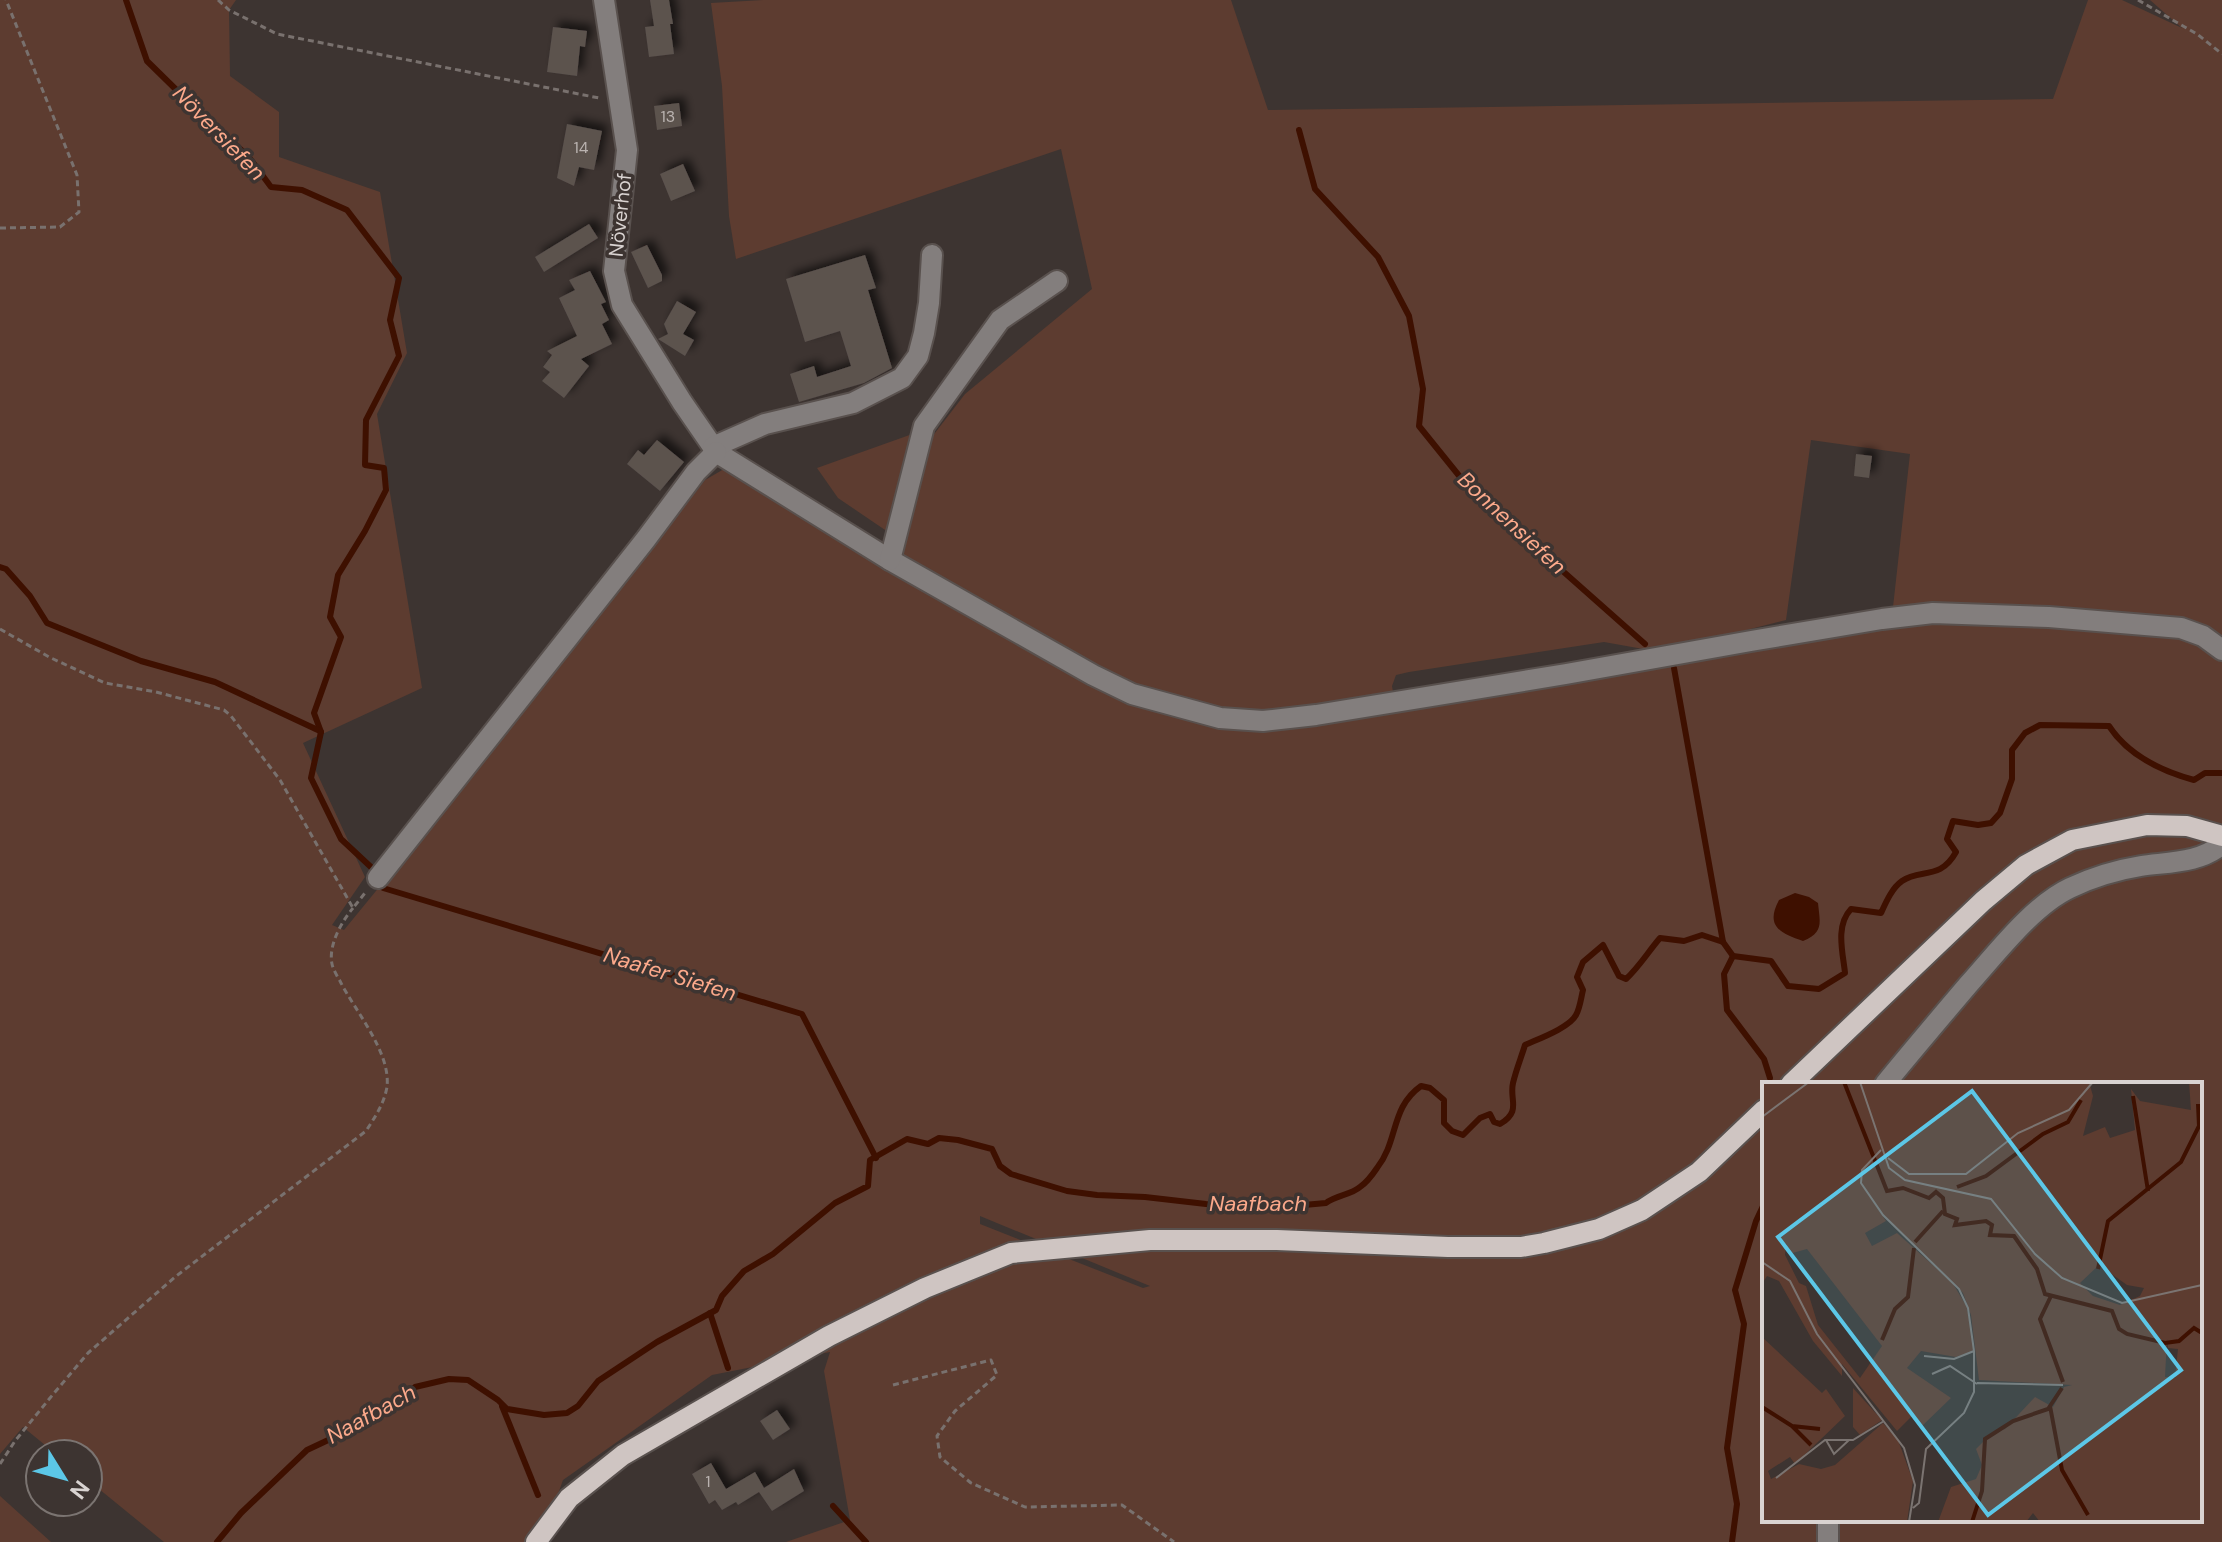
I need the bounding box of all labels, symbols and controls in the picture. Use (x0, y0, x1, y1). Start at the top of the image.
water label: Növersiefen (166, 79, 272, 187)
house number: 13 (661, 106, 675, 127)
house number: 14 (574, 137, 589, 158)
street label: Növerhof (603, 172, 637, 258)
water label: Bonnensiefen (1451, 465, 1573, 581)
water label: Naafer Siefen (600, 940, 740, 1008)
inset map (1762, 1082, 2202, 1522)
water label: Naafbach (1209, 1189, 1307, 1218)
water label: Naafbach (321, 1378, 421, 1450)
north arrow (24, 1438, 104, 1518)
house number: 1 (706, 1471, 711, 1492)
text: N (63, 1475, 96, 1505)

